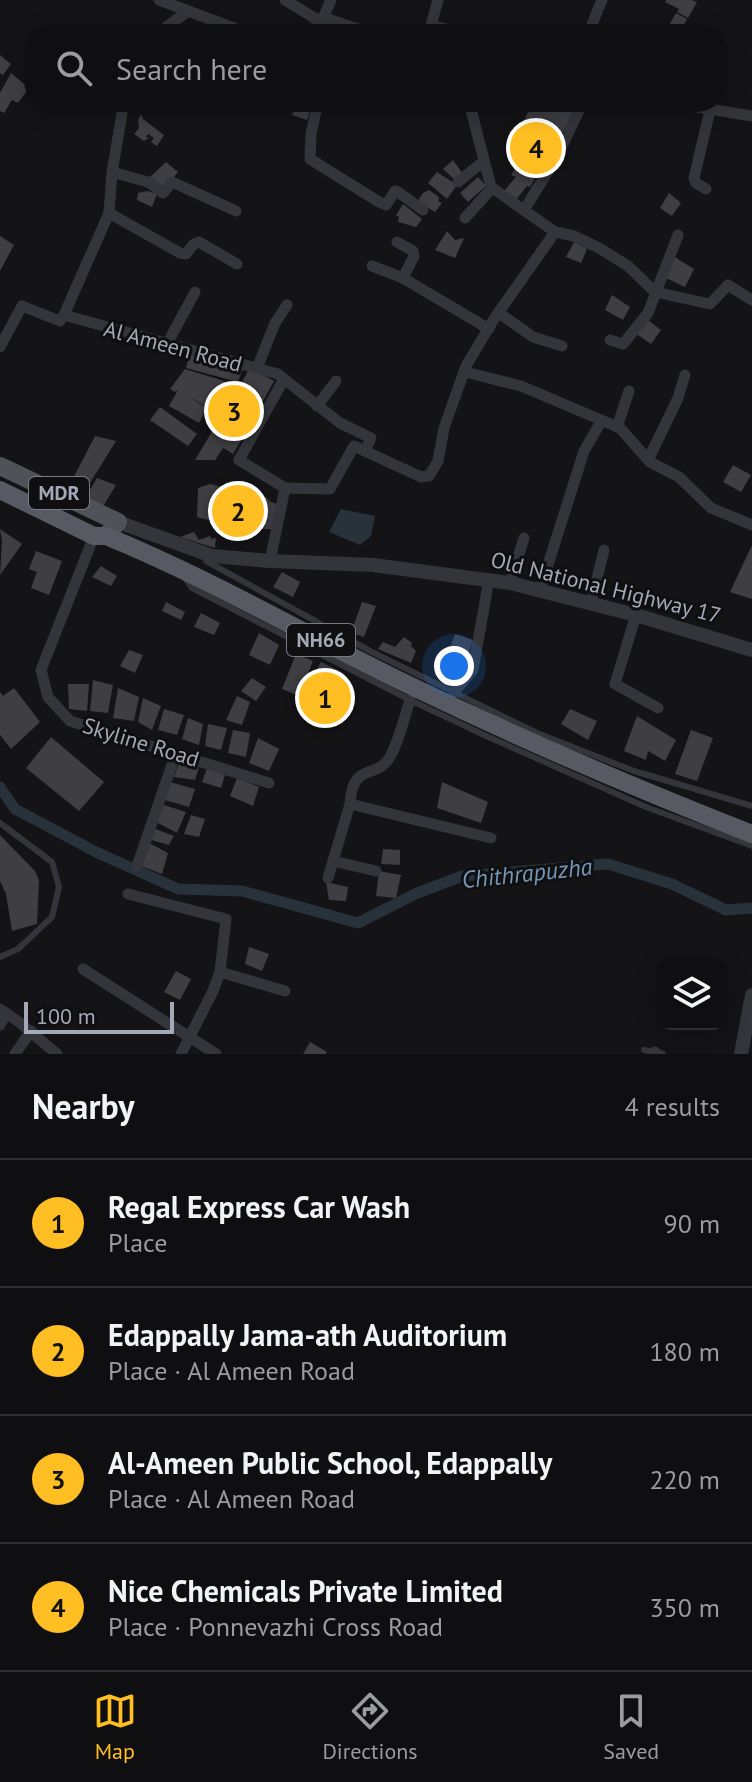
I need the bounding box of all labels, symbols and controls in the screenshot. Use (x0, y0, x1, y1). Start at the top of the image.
search box (24, 24, 728, 112)
icon: search (52, 46, 96, 90)
text: Search here (116, 49, 267, 88)
pin: 4 (510, 118, 562, 178)
street label: Al Ameen Road (101, 314, 245, 378)
pin: 3 (208, 381, 260, 441)
road number: MDR (29, 477, 89, 509)
pin: 2 (212, 481, 264, 541)
street label: Old National Highway 17 (488, 545, 724, 629)
road number: NH66 (287, 624, 355, 656)
your location (434, 646, 474, 686)
pin: 1 (299, 668, 351, 728)
street label: Skyline Road (79, 711, 203, 773)
water label: Chithrapuzha (460, 851, 594, 895)
map controls (656, 958, 728, 1030)
button: layers (656, 958, 728, 1030)
scale bar (24, 998, 174, 1034)
text: 100 m (36, 1002, 96, 1030)
text: Nearby (32, 1084, 134, 1128)
text: 4 results (625, 1090, 720, 1123)
text: Regal Express Car Wash (108, 1187, 410, 1226)
text: 1 (51, 1207, 65, 1240)
text: 90 m (664, 1207, 720, 1240)
text: Place (108, 1226, 167, 1259)
text: Edappally Jama-ath Auditorium (108, 1315, 507, 1354)
text: 2 (51, 1335, 65, 1368)
text: 180 m (649, 1335, 720, 1368)
text: Place · Al Ameen Road (108, 1354, 355, 1387)
text: Al-Ameen Public School, Edappally (108, 1443, 552, 1482)
text: 3 (51, 1463, 65, 1496)
text: 220 m (649, 1463, 720, 1496)
text: Place · Al Ameen Road (108, 1482, 355, 1515)
text: Nice Chemicals Private Limited (108, 1571, 503, 1610)
text: 4 (51, 1591, 65, 1624)
text: 350 m (649, 1591, 720, 1624)
text: Place · Ponnevazhi Cross Road (108, 1610, 443, 1643)
tab: Map (93, 1689, 137, 1765)
tab: Directions (322, 1689, 418, 1765)
tab: Saved (603, 1689, 659, 1765)

